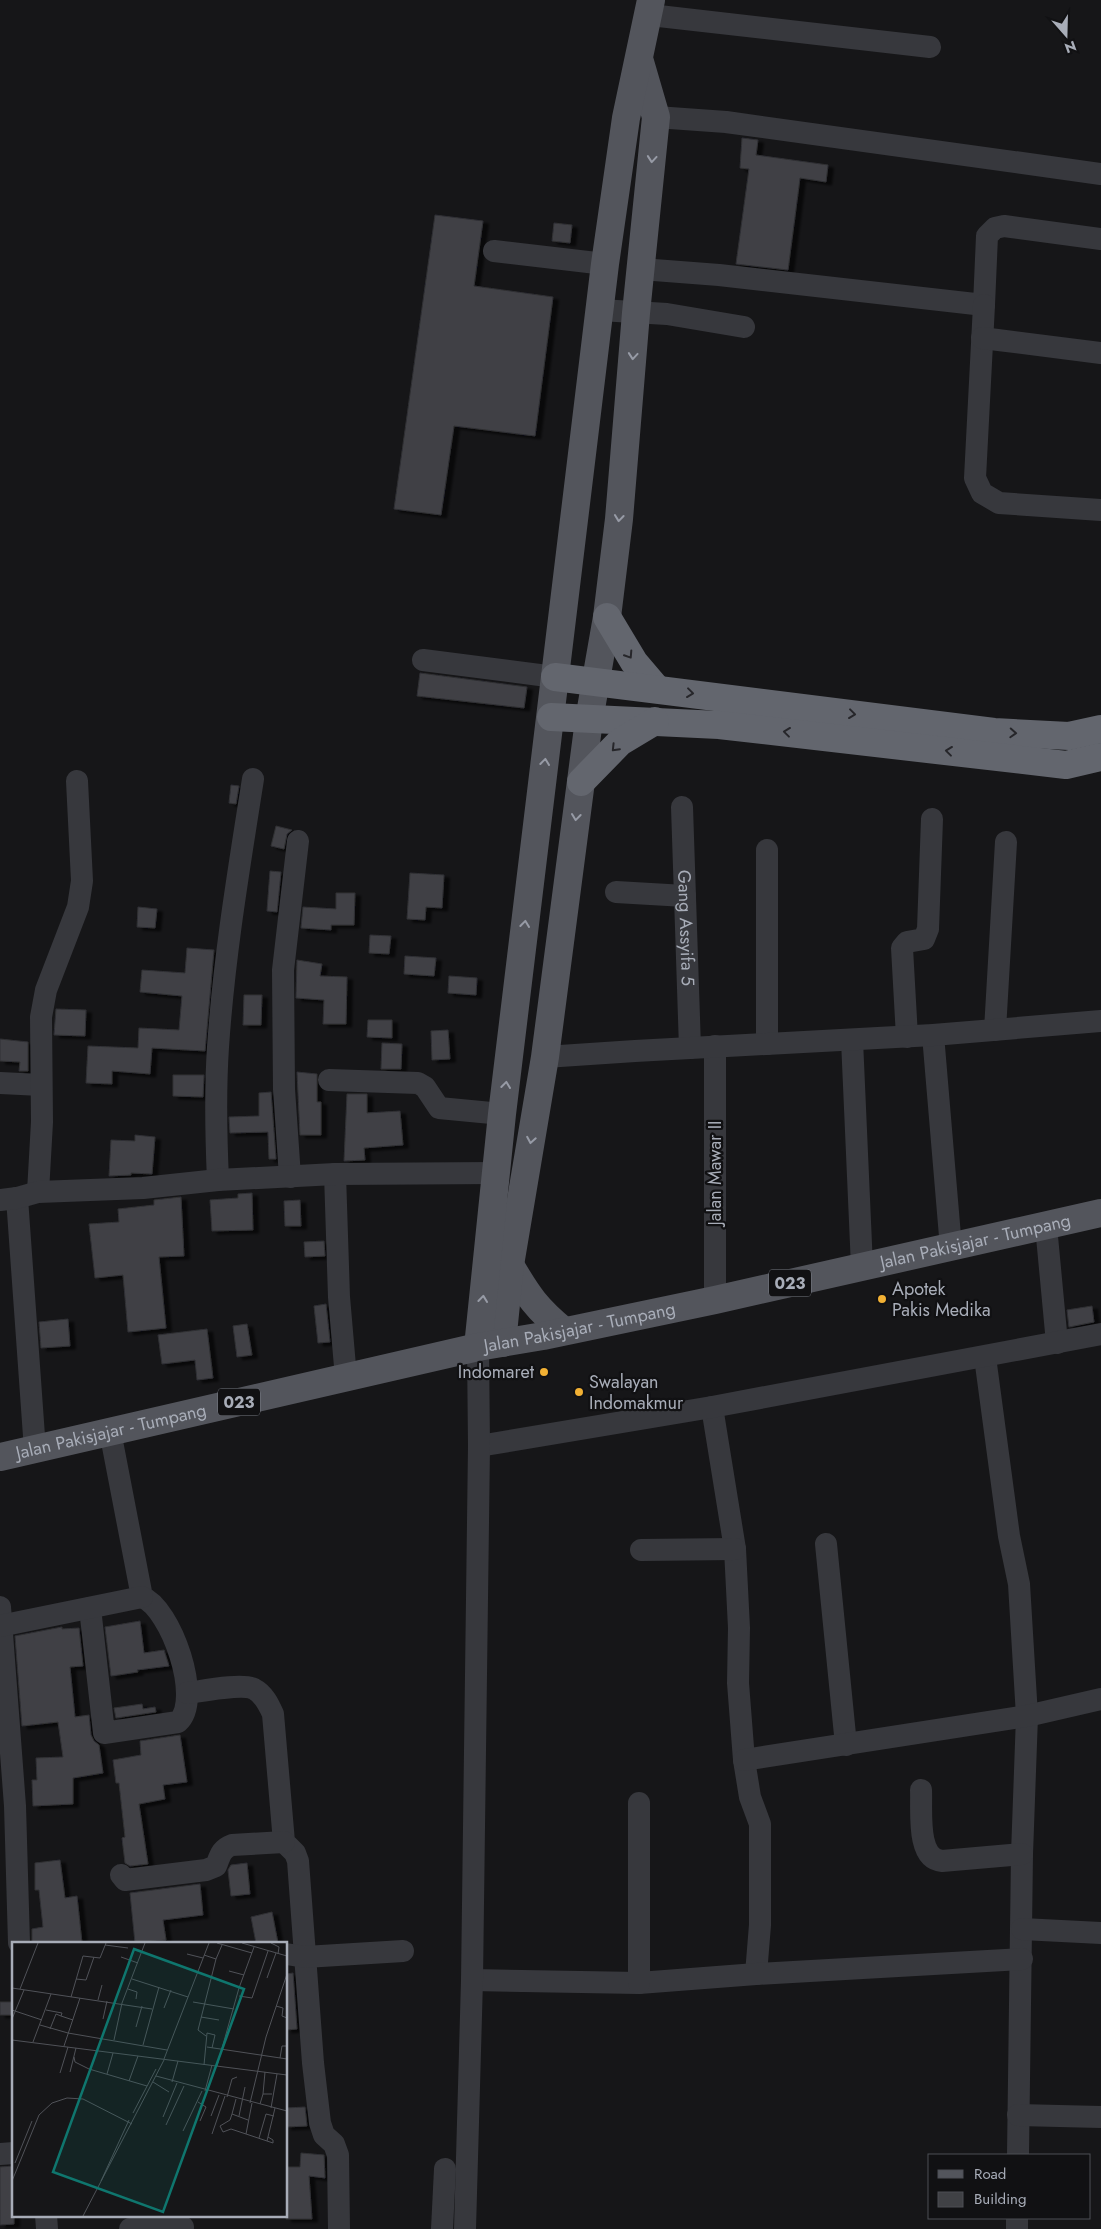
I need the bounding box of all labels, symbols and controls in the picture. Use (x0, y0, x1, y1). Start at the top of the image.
north arrow (1041, 10, 1091, 60)
text: N (1062, 36, 1079, 59)
one-way arrow (647, 155, 658, 163)
one-way arrow (627, 352, 638, 360)
one-way arrow (614, 514, 625, 522)
one-way arrow (623, 650, 633, 659)
one-way arrow (687, 687, 695, 698)
one-way arrow (848, 708, 856, 719)
one-way arrow (783, 727, 791, 738)
one-way arrow (1010, 728, 1017, 738)
one-way arrow (612, 742, 621, 751)
one-way arrow (944, 746, 952, 757)
one-way arrow (539, 758, 550, 766)
one-way arrow (571, 813, 582, 821)
street label: Gang Assyifa 5 (671, 869, 701, 986)
one-way arrow (519, 919, 530, 927)
one-way arrow (500, 1081, 511, 1089)
street label: Jalan Mawar II (702, 1120, 728, 1228)
one-way arrow (527, 1136, 537, 1144)
street label: Jalan Pakisjajar - Tumpang (876, 1207, 1073, 1276)
road number: 023 (769, 1270, 811, 1296)
place label: Apotek Pakis Medika (892, 1276, 991, 1323)
marker: Apotek Pakis Medika (876, 1293, 888, 1305)
one-way arrow (477, 1294, 488, 1302)
street label: Jalan Pakisjajar - Tumpang (480, 1296, 678, 1359)
place label: Indomaret (458, 1359, 535, 1385)
marker: Indomaret (538, 1366, 550, 1378)
place label: Swalayan Indomakmur (589, 1369, 684, 1416)
marker: Swalayan Indomakmur (573, 1386, 585, 1398)
road number: 023 (218, 1388, 260, 1415)
street label: Jalan Pakisjajar - Tumpang (11, 1397, 209, 1466)
inset map (12, 1942, 288, 2216)
legend (928, 2154, 1091, 2219)
text: Road (974, 2163, 1006, 2185)
text: Building (974, 2188, 1026, 2210)

